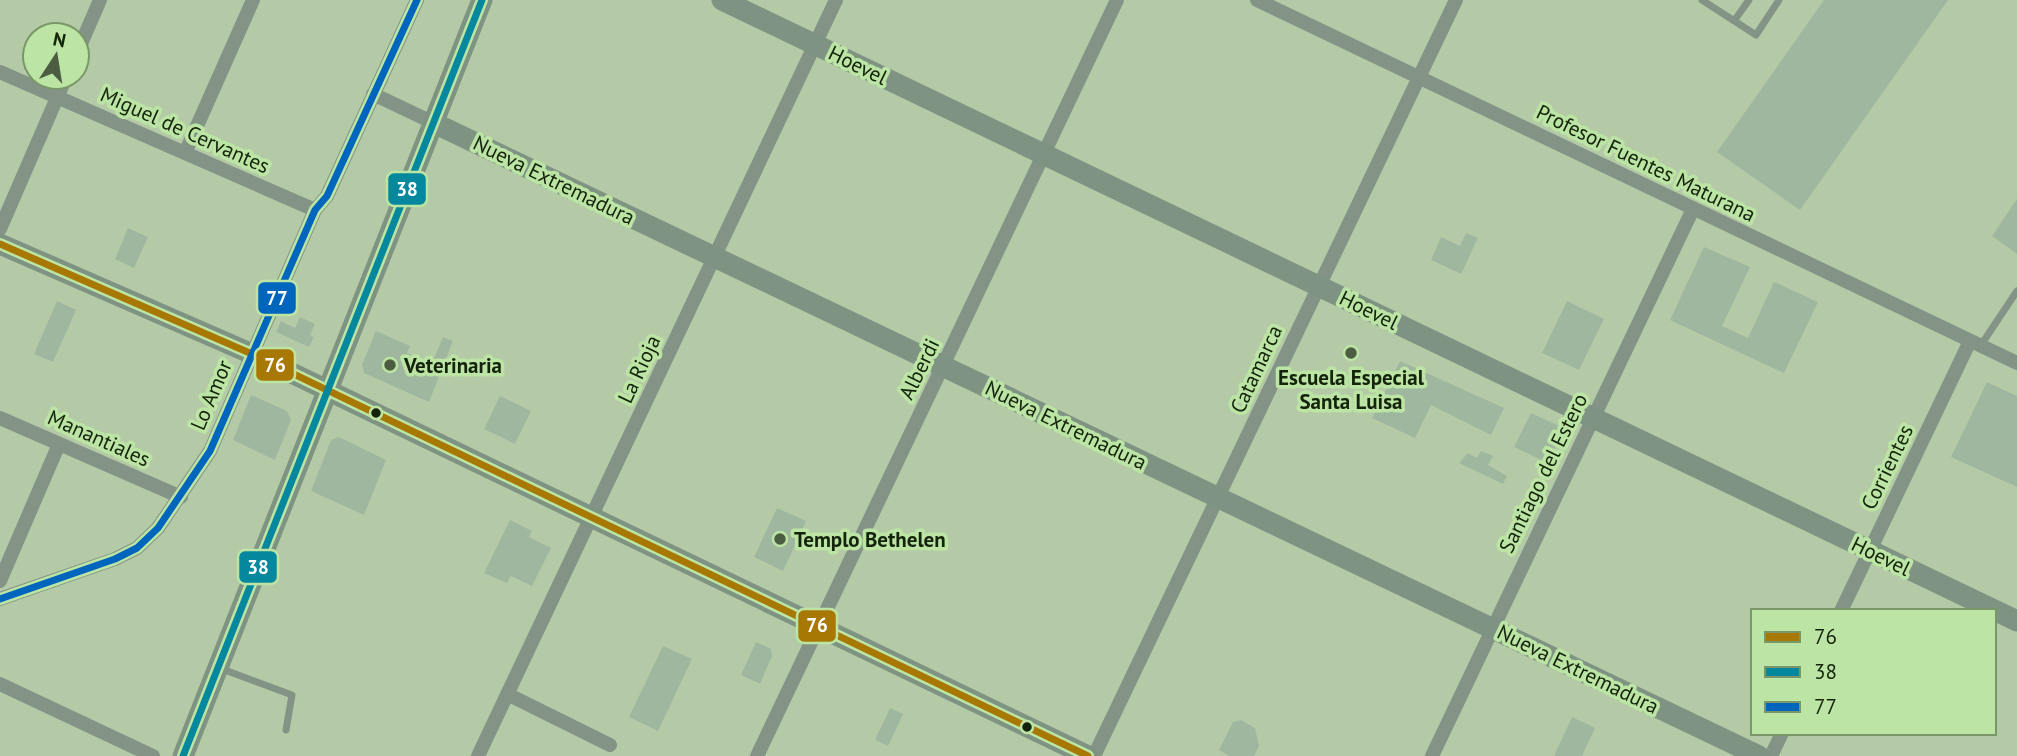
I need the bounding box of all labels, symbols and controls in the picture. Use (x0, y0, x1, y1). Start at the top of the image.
north arrow (21, 21, 91, 91)
text: N (51, 26, 68, 52)
street label: Hoevel (824, 39, 892, 91)
street label: Miguel de Cervantes (96, 81, 274, 179)
street label: Profesor Fuentes Maturana (1532, 98, 1760, 228)
street label: Nueva Extremadura (469, 129, 639, 231)
line badge: 38 (387, 172, 427, 206)
text: 38 (396, 177, 418, 201)
line badge: 77 (257, 281, 297, 315)
street label: Hoevel (1335, 284, 1403, 336)
text: 77 (266, 286, 288, 310)
street label: Catamarca (1224, 321, 1288, 417)
street label: La Rioja (612, 331, 666, 407)
street label: Alberdi (893, 334, 945, 404)
marker: Escuela Especial Santa Luisa (1343, 345, 1359, 361)
line badge: 76 (255, 348, 295, 382)
place label: Veterinaria (403, 352, 502, 379)
text: 76 (264, 353, 286, 377)
street label: Lo Amor (184, 356, 238, 434)
marker: Veterinaria (382, 357, 398, 373)
place label: Escuela Especial Santa Luisa (1278, 364, 1425, 415)
street label: Nueva Extremadura (981, 374, 1151, 476)
street label: Santiago del Estero (1493, 389, 1593, 557)
street label: Manantiales (44, 403, 154, 473)
unlabelled marker (369, 406, 383, 420)
street label: Corrientes (1855, 420, 1919, 514)
place label: Templo Bethelen (794, 526, 946, 553)
street label: Hoevel (1847, 530, 1915, 582)
marker: Templo Bethelen (772, 531, 788, 547)
line badge: 38 (238, 550, 278, 584)
text: 38 (247, 555, 269, 579)
line badge: 76 (797, 609, 837, 643)
legend (1751, 609, 1996, 735)
text: 76 (806, 613, 828, 637)
street label: Nueva Extremadura (1493, 618, 1663, 720)
text: 76 (1814, 623, 1837, 650)
text: 38 (1814, 658, 1837, 685)
text: 77 (1814, 693, 1837, 720)
unlabelled marker (1020, 720, 1034, 734)

